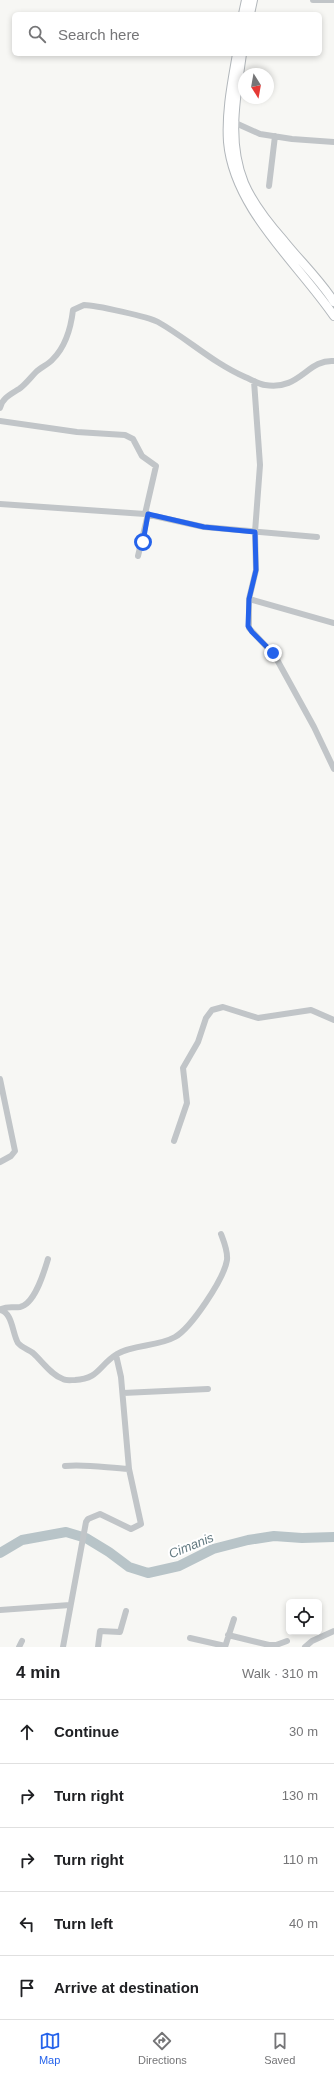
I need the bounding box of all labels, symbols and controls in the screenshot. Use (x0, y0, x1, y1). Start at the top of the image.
search box (12, 12, 322, 56)
icon: search (26, 23, 48, 45)
text: Search here (58, 26, 140, 43)
north arrow (238, 68, 274, 104)
route start (134, 533, 152, 551)
route end (264, 644, 282, 662)
water label: Cimanis (167, 1530, 216, 1561)
map controls (286, 1599, 322, 1635)
button: locate (286, 1599, 322, 1635)
text: 4 min (16, 1663, 60, 1682)
text: Walk · 310 m (242, 1666, 318, 1681)
icon: ahead (16, 1721, 38, 1743)
text: Continue (54, 1723, 119, 1740)
text: 30 m (289, 1724, 318, 1739)
icon: right (16, 1785, 38, 1807)
text: Turn right (54, 1787, 124, 1804)
text: 130 m (282, 1788, 318, 1803)
icon: right (16, 1849, 38, 1871)
text: Turn right (54, 1851, 124, 1868)
text: 110 m (283, 1852, 318, 1867)
icon: left (16, 1913, 38, 1935)
text: Turn left (54, 1915, 113, 1932)
text: 40 m (289, 1916, 318, 1931)
icon: arrive (16, 1977, 38, 1999)
text: Arrive at destination (54, 1979, 199, 1996)
tab: Map (39, 2030, 61, 2066)
tab: Directions (138, 2030, 187, 2066)
tab: Saved (264, 2030, 295, 2066)

